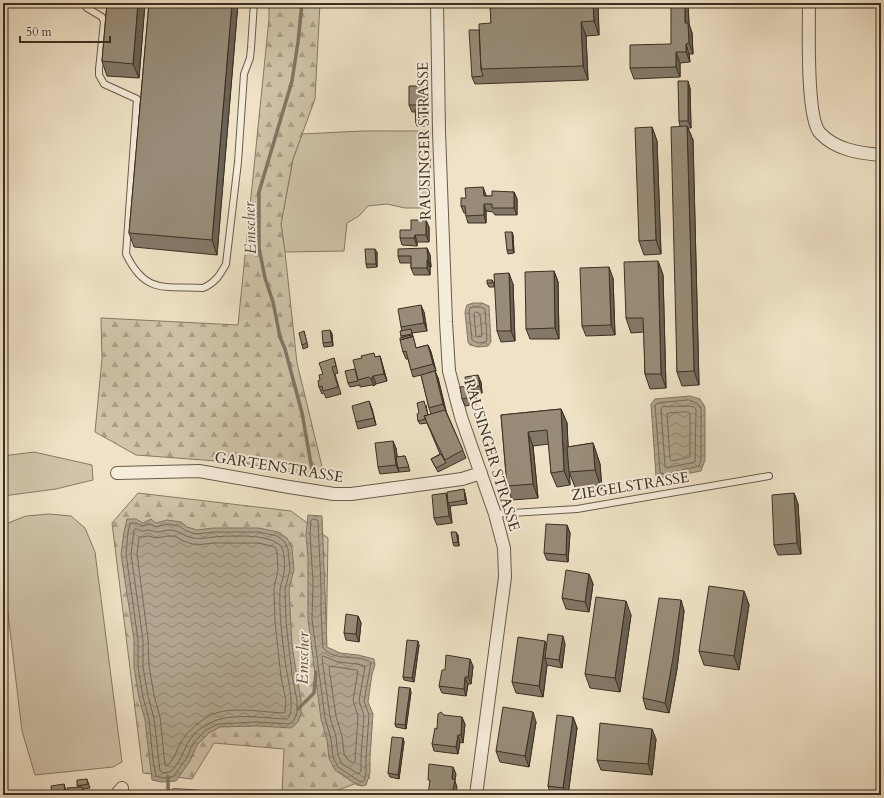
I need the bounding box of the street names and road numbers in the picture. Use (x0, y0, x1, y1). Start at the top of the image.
street label: RAUSINGER STRASSE (413, 62, 435, 220)
street label: RAUSINGER STRASSE (459, 376, 525, 534)
street label: GARTENSTRASSE (213, 447, 345, 487)
street label: ZIEGELSTRASSE (570, 467, 690, 505)

